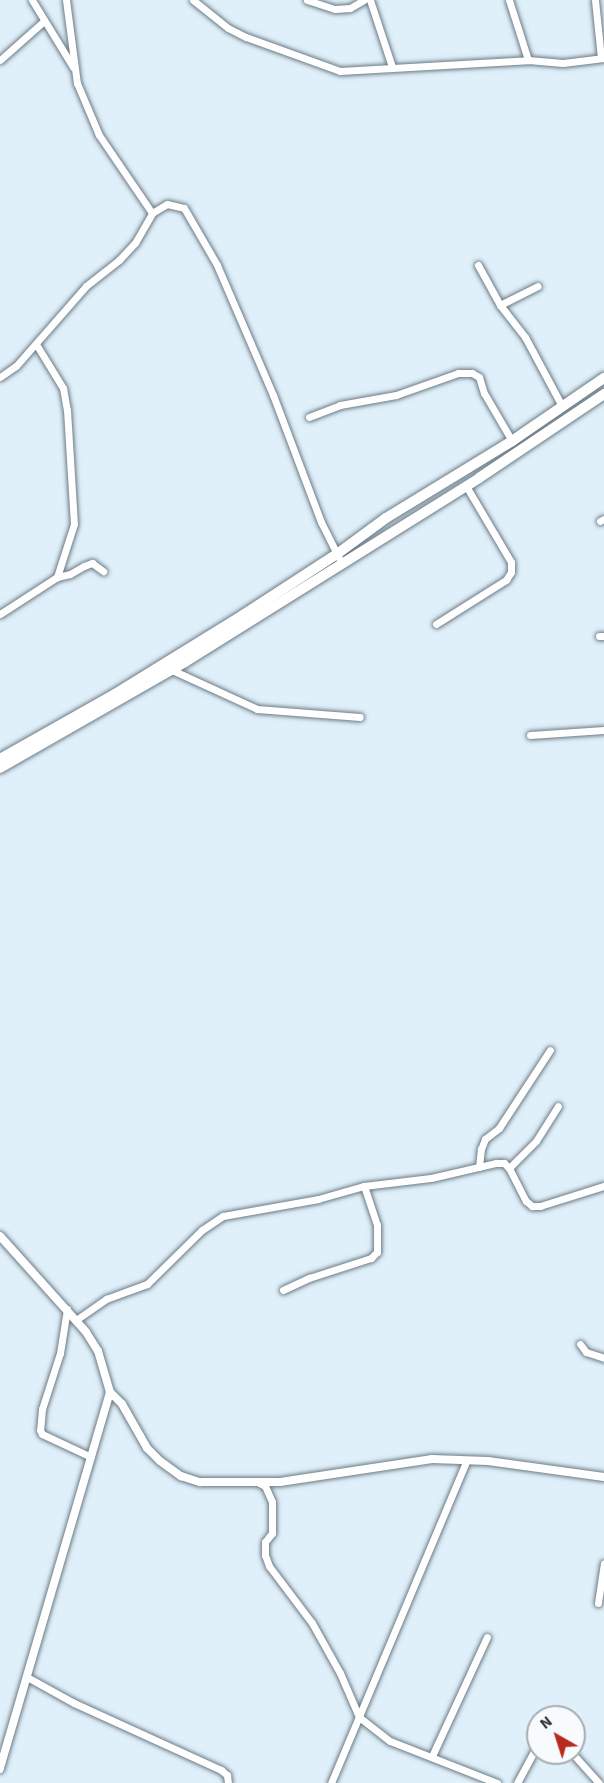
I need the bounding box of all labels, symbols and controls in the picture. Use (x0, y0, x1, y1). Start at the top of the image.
north arrow (526, 1705, 586, 1765)
text: N (535, 1711, 557, 1734)

